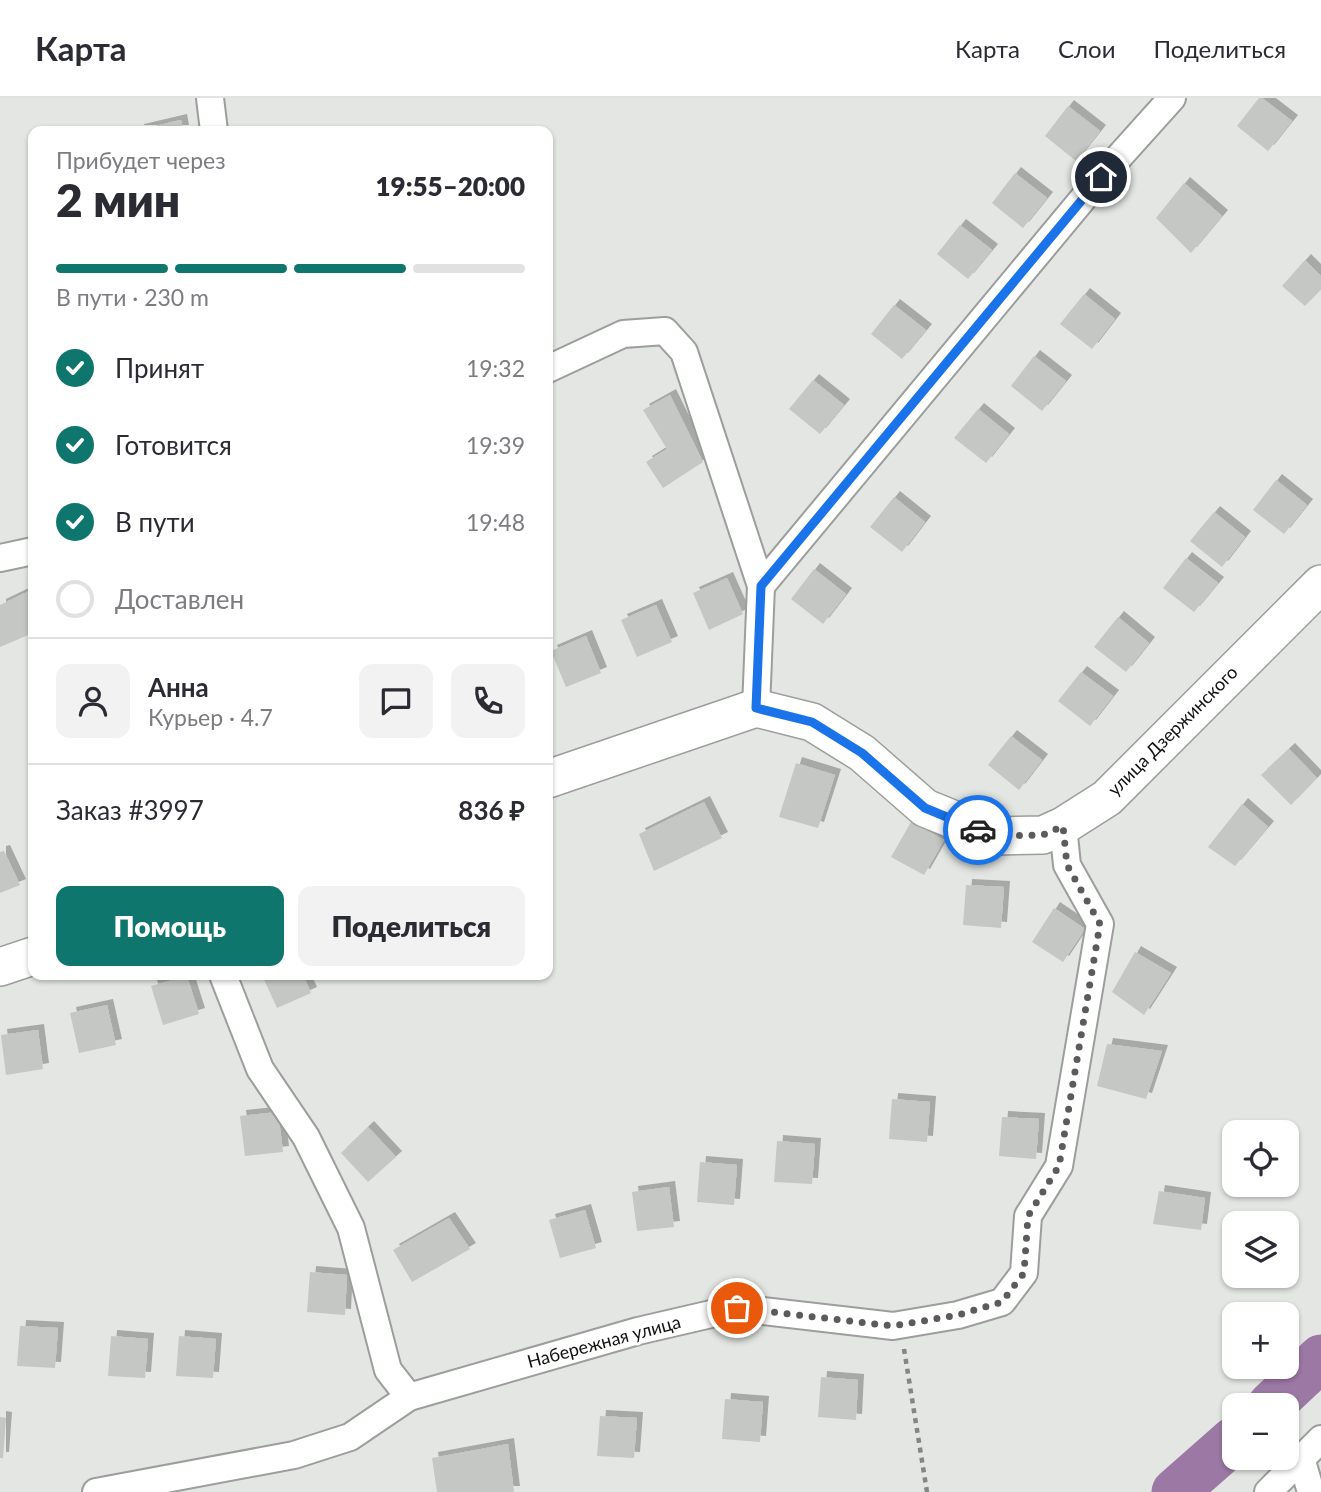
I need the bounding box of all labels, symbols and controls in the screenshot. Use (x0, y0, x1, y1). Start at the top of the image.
text: Карта (35, 28, 126, 68)
text: Карта (955, 34, 1020, 63)
text: Слои (1058, 34, 1115, 63)
text: Поделиться (1153, 34, 1286, 63)
text: Прибудет через (56, 146, 226, 174)
pin (1071, 147, 1131, 207)
icon: home (1082, 158, 1120, 196)
text: 19:55–20:00 (375, 170, 525, 202)
text: 2 мин (56, 172, 180, 227)
text: В пути · 230 m (56, 283, 209, 311)
icon: check (56, 349, 94, 387)
text: Принят (115, 352, 204, 384)
text: 19:32 (466, 354, 525, 382)
icon: check (56, 426, 94, 464)
text: Готовится (115, 429, 232, 461)
text: 19:39 (466, 431, 525, 459)
icon: check (56, 503, 94, 541)
text: В пути (115, 506, 195, 538)
text: 19:48 (466, 508, 525, 536)
text: Доставлен (115, 583, 244, 615)
street label: улица Дзержинского (1103, 661, 1242, 800)
button: person (56, 664, 130, 738)
button: chat (359, 664, 433, 738)
button: phone (451, 664, 525, 738)
text: Анна (148, 671, 209, 703)
text: Курьер · 4.7 (148, 703, 273, 731)
text: Заказ #3997 (56, 794, 204, 826)
text: 836 ₽ (458, 794, 525, 826)
courier (943, 795, 1013, 865)
icon: car (959, 811, 997, 849)
button: Помощь (56, 886, 284, 966)
button: Поделиться (298, 886, 525, 966)
map controls (1222, 1120, 1299, 1470)
button: locate (1222, 1120, 1299, 1197)
button: layers (1222, 1211, 1299, 1288)
pin (707, 1278, 767, 1338)
icon: bag (718, 1289, 756, 1327)
button: + (1222, 1302, 1299, 1379)
street label: Набережная улица (525, 1310, 683, 1372)
button: − (1222, 1393, 1299, 1470)

